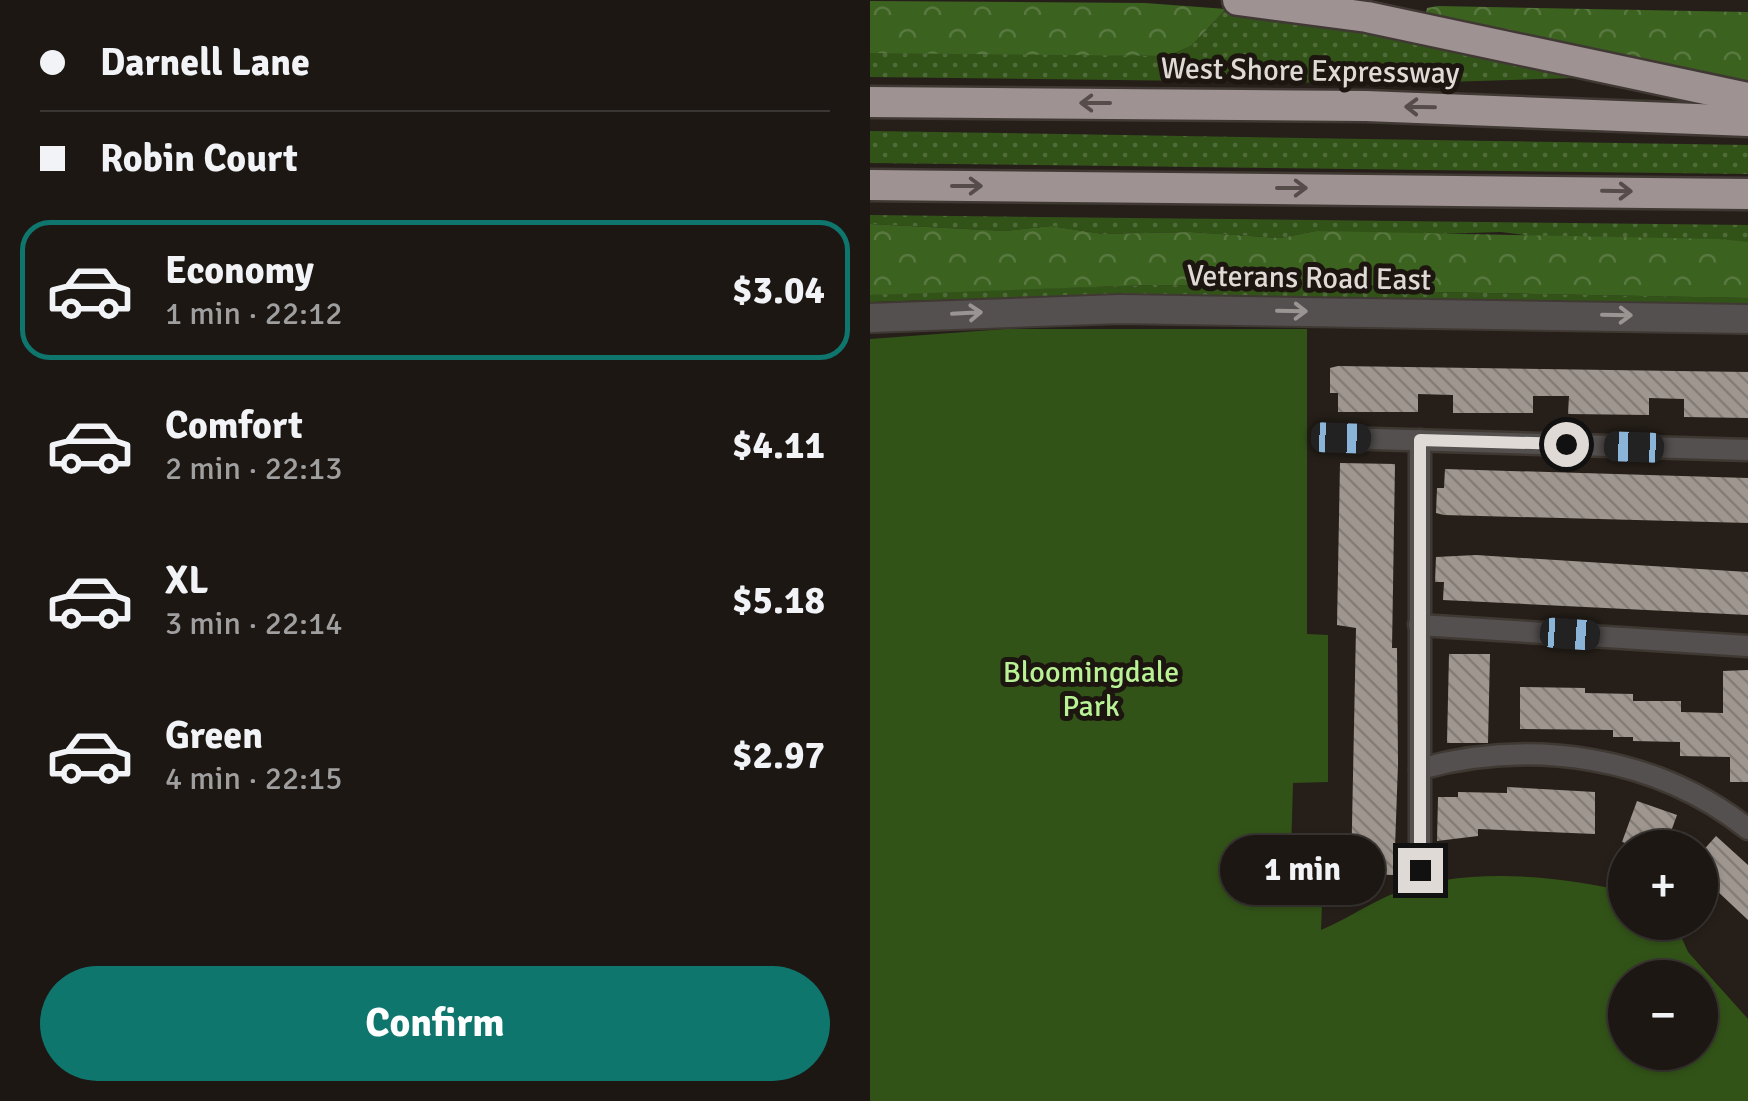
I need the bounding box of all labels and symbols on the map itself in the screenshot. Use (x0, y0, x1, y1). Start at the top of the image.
street label: West Shore Expressway (1160, 50, 1460, 92)
one-way arrow (1079, 94, 1111, 113)
one-way arrow (1404, 98, 1436, 117)
one-way arrow (950, 176, 983, 196)
one-way arrow (1276, 179, 1308, 198)
one-way arrow (1601, 182, 1633, 201)
street label: Veterans Road East (1186, 257, 1432, 299)
one-way arrow (1276, 302, 1308, 320)
one-way arrow (951, 303, 983, 322)
one-way arrow (1600, 306, 1633, 324)
car (1310, 422, 1372, 454)
route start (1544, 422, 1589, 467)
car (1603, 431, 1665, 463)
car (1539, 617, 1601, 651)
park label: Bloomingdale Park (1003, 654, 1179, 725)
callout: 1 min (1220, 835, 1385, 905)
route end (1398, 848, 1443, 893)

